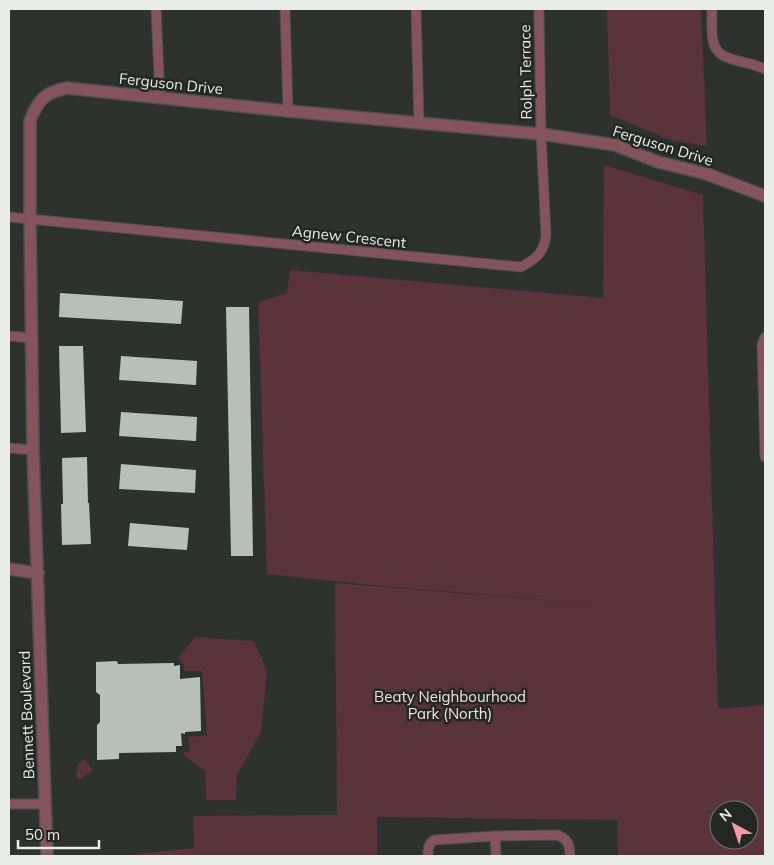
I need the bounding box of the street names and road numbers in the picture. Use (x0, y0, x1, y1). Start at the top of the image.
street label: Rolph Terrace (515, 24, 536, 120)
street label: Ferguson Drive (118, 69, 224, 98)
street label: Ferguson Drive (610, 121, 716, 170)
street label: Agnew Crescent (291, 221, 407, 252)
street label: Bennett Boulevard (15, 650, 38, 780)

